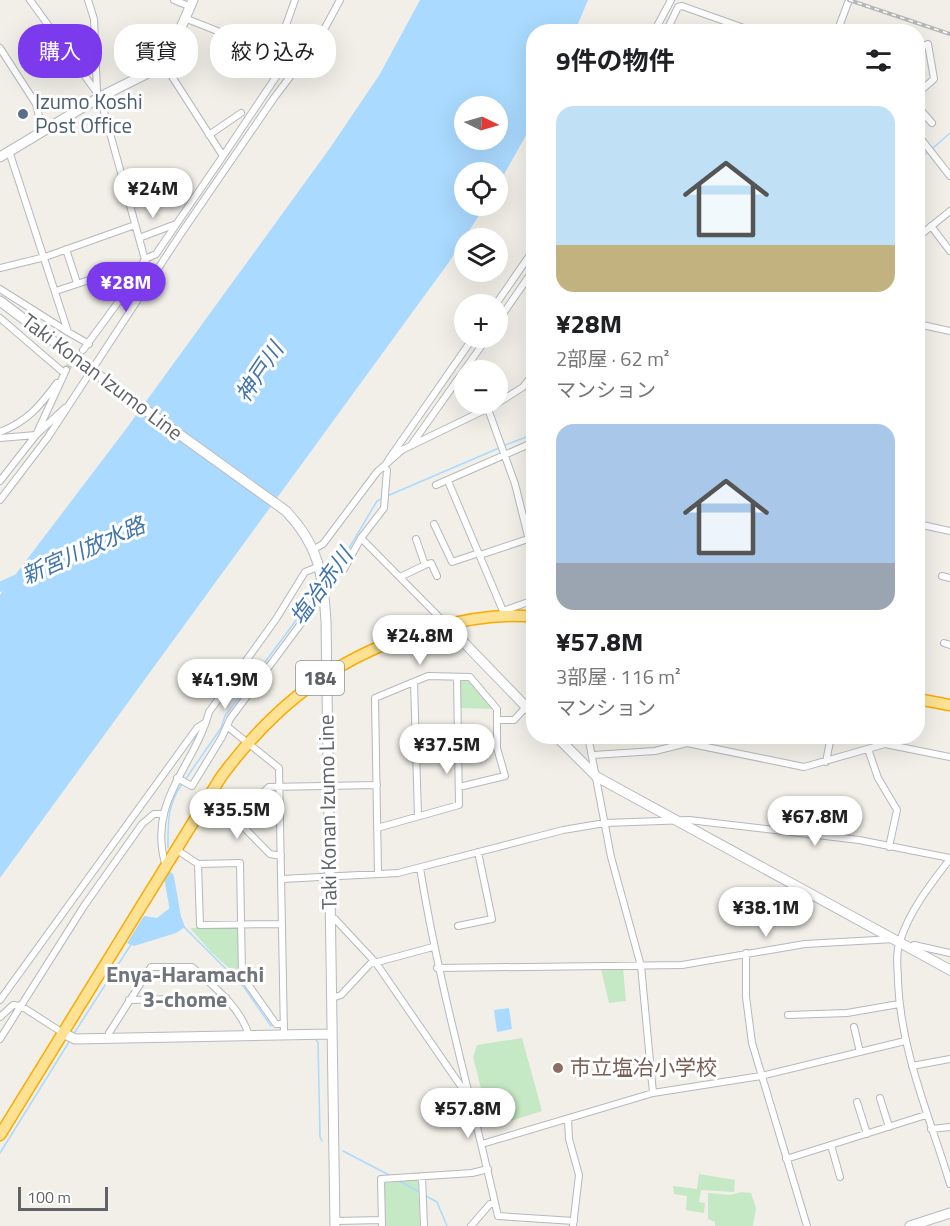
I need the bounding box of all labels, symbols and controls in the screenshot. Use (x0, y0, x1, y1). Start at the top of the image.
chip: 購入 (18, 24, 102, 78)
chip: 賃貸 (114, 24, 198, 78)
chip: 絞り込み (210, 24, 336, 78)
text: 9件の物件 (556, 41, 675, 80)
icon: filters (862, 44, 895, 77)
place label: Izumo Koshi Post Office (35, 85, 143, 141)
north arrow (454, 96, 508, 150)
map controls (454, 96, 508, 414)
marker: Izumo Koshi Post Office (16, 107, 30, 121)
icon: home (672, 145, 780, 253)
button: locate (454, 162, 508, 216)
pin: ¥24M (117, 168, 189, 219)
text: ¥24M (128, 172, 178, 203)
button: layers (454, 228, 508, 282)
pin: ¥28M (90, 262, 162, 313)
text: ¥28M (101, 266, 151, 297)
button: + (454, 294, 508, 348)
text: ¥28M (556, 304, 622, 343)
street label: Taki Konan Izumo Line (15, 305, 190, 448)
water label: 神戸川 (226, 333, 293, 409)
text: 2部屋 · 62 m² (556, 343, 669, 374)
button: − (454, 360, 508, 414)
text: マンション (556, 374, 656, 405)
icon: home (672, 463, 780, 571)
water label: 新宮川放水路 (16, 507, 152, 592)
water label: 塩冶赤川 (281, 539, 362, 632)
pin: ¥24.8M (371, 615, 469, 666)
text: ¥24.8M (386, 619, 454, 650)
text: ¥57.8M (556, 622, 643, 661)
pin: ¥41.9M (176, 659, 274, 710)
road number: 184 (296, 661, 344, 695)
text: 3部屋 · 116 m² (556, 661, 681, 692)
text: ¥41.9M (191, 663, 259, 694)
text: マンション (556, 692, 656, 723)
street label: Taki Konan Izumo Line (309, 714, 345, 910)
pin: ¥37.5M (398, 724, 496, 775)
text: ¥37.5M (413, 728, 481, 759)
pin: ¥35.5M (188, 789, 286, 840)
text: ¥35.5M (203, 793, 271, 824)
pin: ¥67.8M (766, 796, 864, 847)
text: ¥67.8M (781, 800, 849, 831)
pin: ¥38.1M (717, 887, 815, 938)
text: ¥38.1M (732, 891, 800, 922)
district label: Enya-Haramachi 3-chome (106, 957, 264, 1016)
place label: 市立塩冶小学校 (570, 1051, 717, 1083)
marker: 市立塩冶小学校 (551, 1061, 565, 1075)
pin: ¥57.8M (419, 1088, 517, 1139)
text: ¥57.8M (434, 1092, 502, 1123)
scale bar (18, 1184, 108, 1212)
text: 100 m (27, 1185, 71, 1209)

